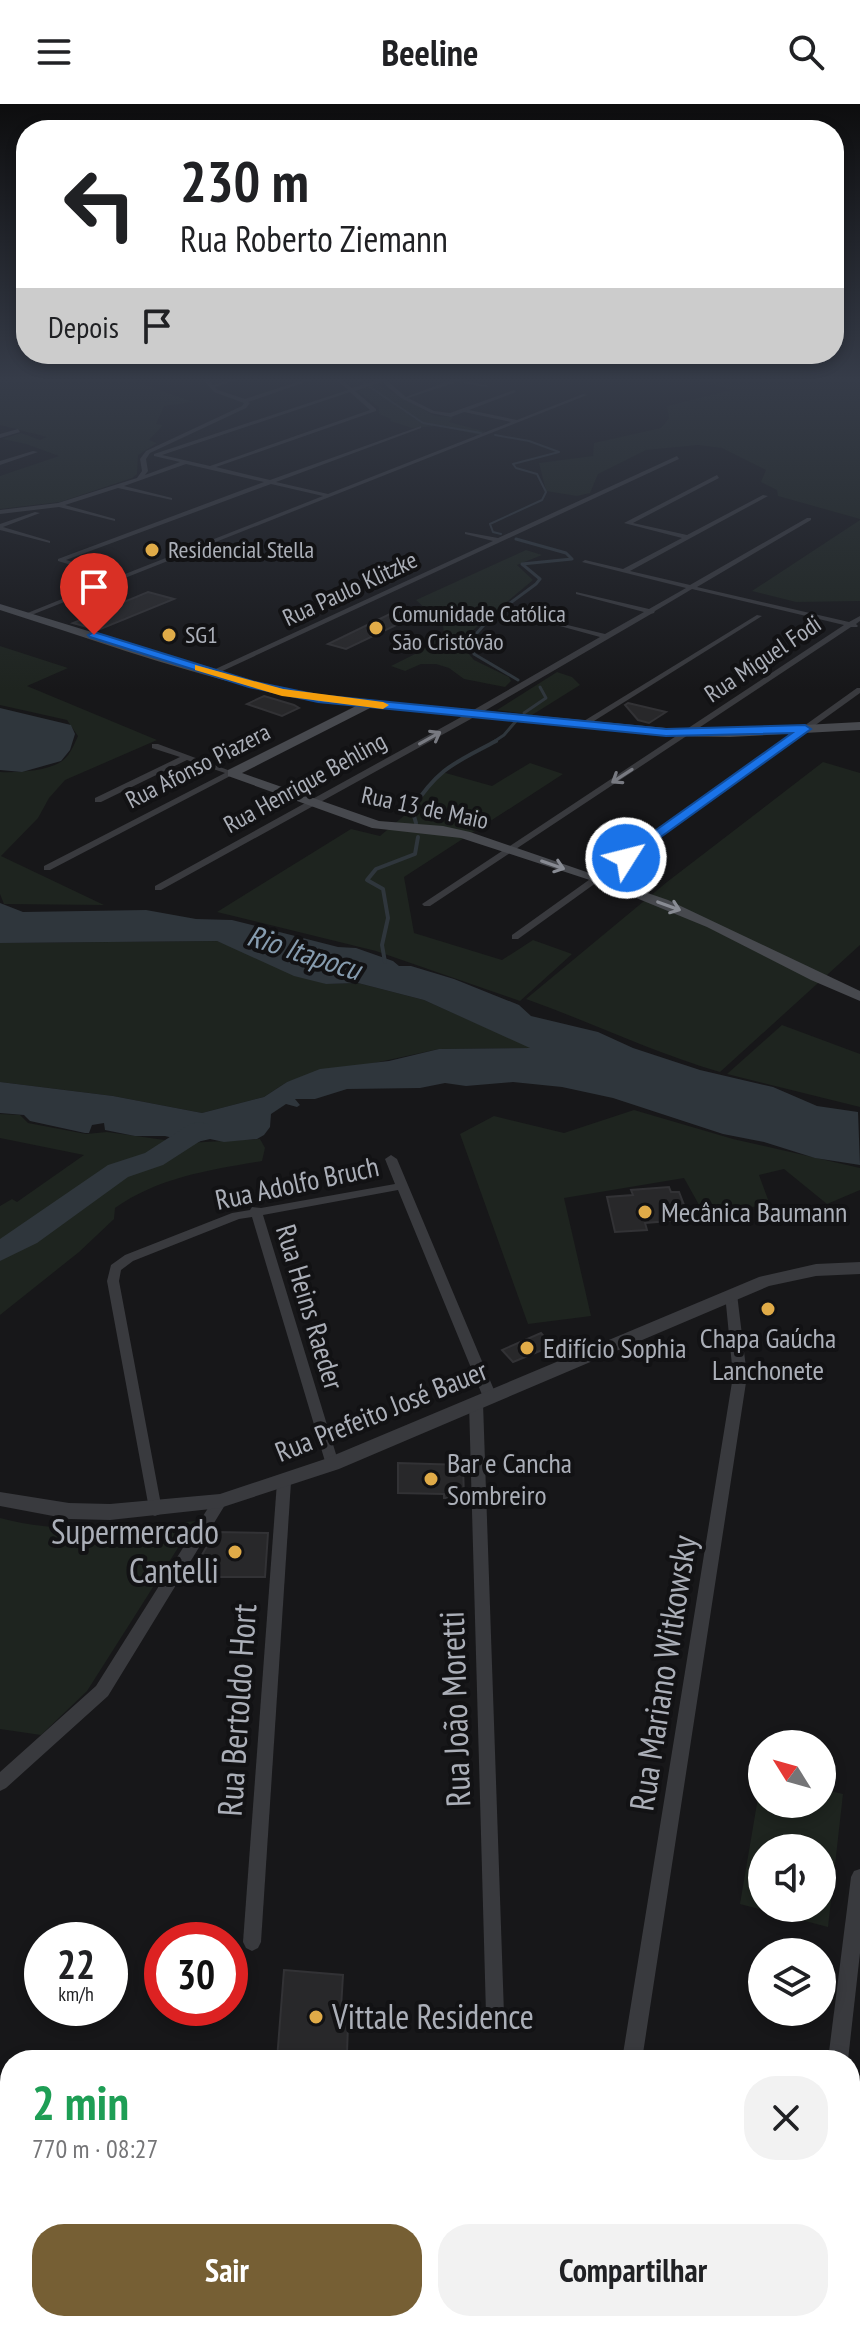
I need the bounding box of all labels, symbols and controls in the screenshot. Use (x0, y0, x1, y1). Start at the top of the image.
text: Beeline (382, 29, 478, 76)
icon: menu (32, 30, 76, 74)
icon: search (784, 30, 828, 74)
text: 230 m (180, 145, 309, 217)
icon: left (48, 152, 152, 256)
text: Rua Roberto Ziemann (180, 215, 448, 262)
icon: arrive (135, 304, 179, 348)
text: Depois (48, 307, 119, 346)
place label: Residencial Stella (168, 534, 314, 565)
marker: Residencial Stella (143, 541, 161, 559)
street label: Rua Paulo Klitzke (278, 544, 422, 633)
pin (60, 553, 128, 635)
icon: arrive (72, 565, 116, 609)
place label: Comunidade Católica São Cristóvão (392, 598, 566, 657)
street label: Rua Miguel Fodi (698, 608, 827, 709)
place label: SG1 (185, 619, 218, 650)
marker: Comunidade Católica São Cristóvão (367, 619, 385, 637)
marker: SG1 (160, 626, 178, 644)
street label: Rua Afonso Piazera (120, 716, 275, 815)
street label: Rua Henrique Behling (218, 725, 391, 840)
one-way arrow (418, 729, 441, 745)
one-way arrow (612, 768, 634, 784)
street label: Rua 13 de Maio (359, 779, 492, 836)
position arrow (584, 816, 668, 900)
one-way arrow (540, 858, 565, 873)
one-way arrow (656, 899, 681, 914)
water label: Rio Itapocu (243, 915, 368, 989)
street label: Rua Adolfo Bruch (212, 1147, 382, 1218)
place label: Mecânica Baumann (661, 1193, 847, 1230)
marker: Mecânica Baumann (636, 1203, 654, 1221)
street label: Rua Heins Raeder (268, 1220, 353, 1394)
marker: Chapa Gaúcha Lanchonete (759, 1300, 777, 1318)
place label: Chapa Gaúcha Lanchonete (700, 1319, 836, 1388)
place label: Edifício Sophia (543, 1329, 686, 1366)
marker: Edifício Sophia (518, 1339, 536, 1357)
street label: Rua Prefeito José Bauer (269, 1351, 493, 1470)
place label: Bar e Cancha Sombreiro (447, 1444, 572, 1513)
marker: Bar e Cancha Sombreiro (422, 1470, 440, 1488)
place label: Supermercado Cantelli (51, 1509, 219, 1592)
street label: Rua Mariano Witkowsky (619, 1532, 706, 1814)
marker: Supermercado Cantelli (226, 1543, 244, 1561)
street label: Rua Bertoldo Hort (207, 1602, 265, 1818)
street label: Rua João Moretti (429, 1610, 479, 1808)
north arrow (748, 1730, 836, 1818)
map controls (748, 1730, 836, 2026)
button: sound (748, 1834, 836, 1922)
speed limit sign: 30 (144, 1922, 248, 2026)
text: 22 (57, 1938, 95, 1990)
button: layers (748, 1938, 836, 2026)
text: km/h (58, 1981, 94, 2007)
place label: Vittale Residence (331, 1994, 534, 2038)
marker: Vittale Residence (307, 2008, 325, 2026)
text: 2 min (32, 2071, 129, 2133)
button: close (744, 2076, 828, 2160)
text: 770 m · 08:27 (32, 2132, 158, 2165)
button: Sair (32, 2224, 422, 2316)
button: Compartilhar (438, 2224, 828, 2316)

